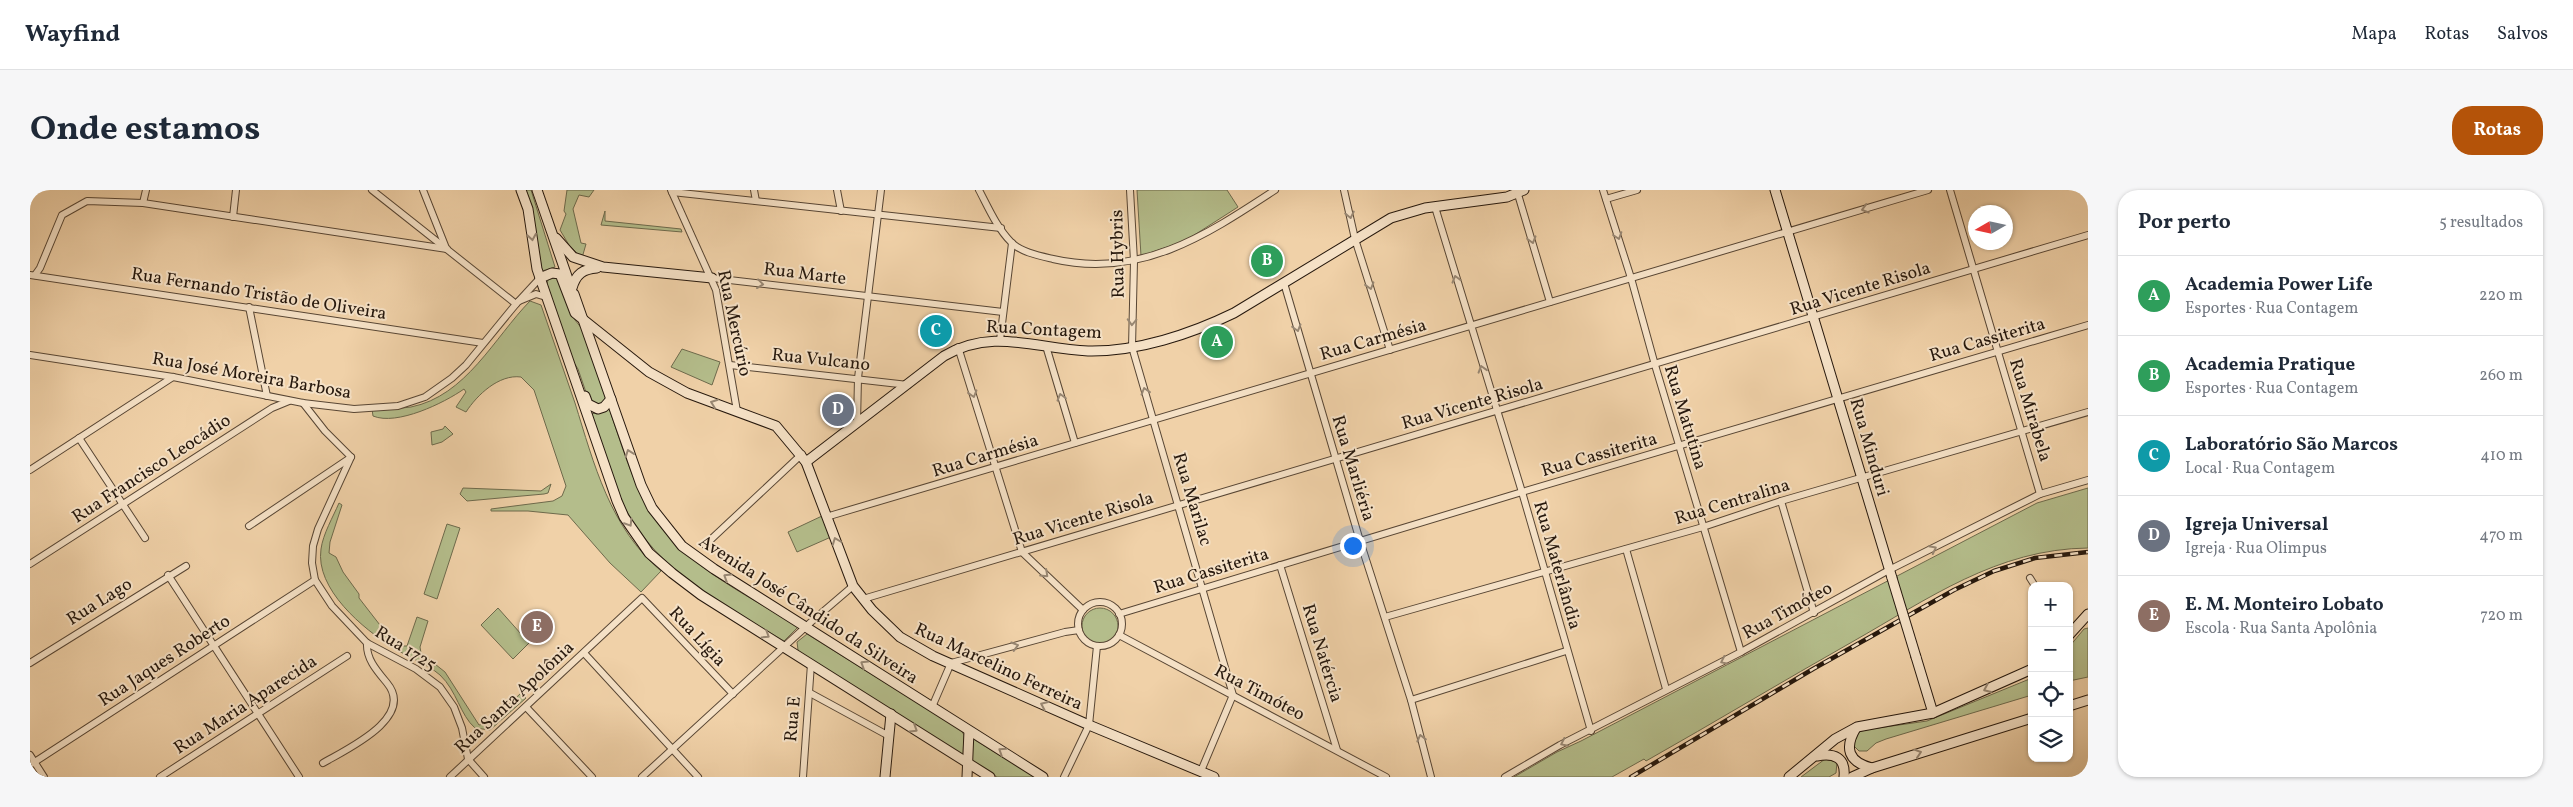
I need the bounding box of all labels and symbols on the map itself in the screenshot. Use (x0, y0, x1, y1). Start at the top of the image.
one-way arrow (1861, 203, 1869, 213)
north arrow (1968, 205, 2013, 250)
street label: Rua Hybris (1105, 209, 1132, 299)
one-way arrow (1344, 210, 1355, 219)
one-way arrow (1612, 232, 1622, 240)
one-way arrow (526, 234, 537, 242)
one-way arrow (1526, 236, 1536, 244)
pin: B (1251, 242, 1283, 280)
street label: Rua Vicente Risola (1787, 256, 1934, 323)
street label: Rua Marte (762, 257, 848, 292)
street label: Rua Fernando Tristão de Oliveira (129, 262, 388, 327)
street label: Rua Mercúrio (710, 268, 757, 379)
one-way arrow (1451, 275, 1461, 284)
one-way arrow (757, 278, 765, 289)
one-way arrow (1364, 281, 1374, 289)
pin: C (920, 312, 952, 350)
street label: Rua Cassiterita (1927, 312, 2048, 369)
street label: Rua Carmésia (1317, 313, 1430, 368)
street label: Rua Contagem (985, 315, 1103, 346)
one-way arrow (1127, 318, 1137, 326)
pin: A (1201, 323, 1233, 361)
one-way arrow (1292, 324, 1302, 332)
street label: Rua Vulcano (770, 343, 871, 378)
street label: Rua José Moreira Barbosa (150, 347, 353, 406)
street label: Rua Mirabela (2002, 356, 2057, 465)
street label: Rua Matutina (1657, 362, 1712, 473)
one-way arrow (1478, 365, 1488, 373)
street label: Rua Vicente Risola (1399, 372, 1546, 437)
one-way arrow (1141, 388, 1151, 396)
one-way arrow (967, 389, 977, 398)
pin: D (822, 391, 854, 429)
one-way arrow (1056, 393, 1066, 401)
street label: Rua Minduri (1843, 395, 1895, 500)
one-way arrow (710, 399, 719, 409)
street label: Rua Francisco Leocádio (68, 409, 236, 530)
street label: Rua Marliéria (1325, 412, 1381, 525)
street label: Rua Cassiterita (1539, 427, 1660, 484)
street label: Rua Carmésia (929, 428, 1042, 484)
one-way arrow (625, 450, 635, 458)
street label: Rua Marilac (1166, 450, 1218, 549)
street label: Rua Centralina (1672, 473, 1793, 532)
street label: Rua Vicente Risola (1010, 486, 1157, 553)
street label: Rua Materlândia (1526, 498, 1587, 632)
one-way arrow (622, 518, 632, 527)
street label: Avenida José Cândido da Silveira (693, 530, 923, 691)
your location (1340, 533, 1366, 559)
one-way arrow (831, 537, 842, 546)
street label: Rua Cassiterita (1151, 542, 1272, 601)
one-way arrow (1928, 545, 1937, 555)
one-way arrow (1040, 568, 1049, 577)
street label: Rua Lago (62, 572, 137, 632)
one-way arrow (723, 574, 732, 584)
street label: Rua Timóteo (1738, 576, 1837, 646)
street label: Rua Lígia (662, 601, 731, 673)
street label: Rua Natércia (1295, 601, 1348, 706)
pin: E (521, 608, 553, 646)
street label: Rua Jaques Roberto (94, 609, 236, 713)
street label: Rua Marcelino Ferreira (910, 617, 1087, 717)
street label: Rua 1725 (369, 620, 441, 678)
one-way arrow (761, 629, 770, 639)
street label: Rua Santa Apolônia (450, 636, 580, 760)
one-way arrow (1011, 641, 1019, 651)
street label: Rua Maria Aparecida (169, 650, 322, 761)
one-way arrow (1720, 655, 1729, 665)
street label: Rua Timóteo (1210, 659, 1309, 728)
one-way arrow (861, 661, 870, 671)
one-way arrow (1983, 682, 1992, 693)
street label: Rua E (779, 695, 808, 743)
one-way arrow (1040, 701, 1049, 712)
one-way arrow (909, 723, 918, 732)
one-way arrow (1416, 734, 1427, 743)
one-way arrow (1560, 737, 1569, 747)
one-way arrow (998, 747, 1007, 757)
one-way arrow (1914, 749, 1922, 759)

